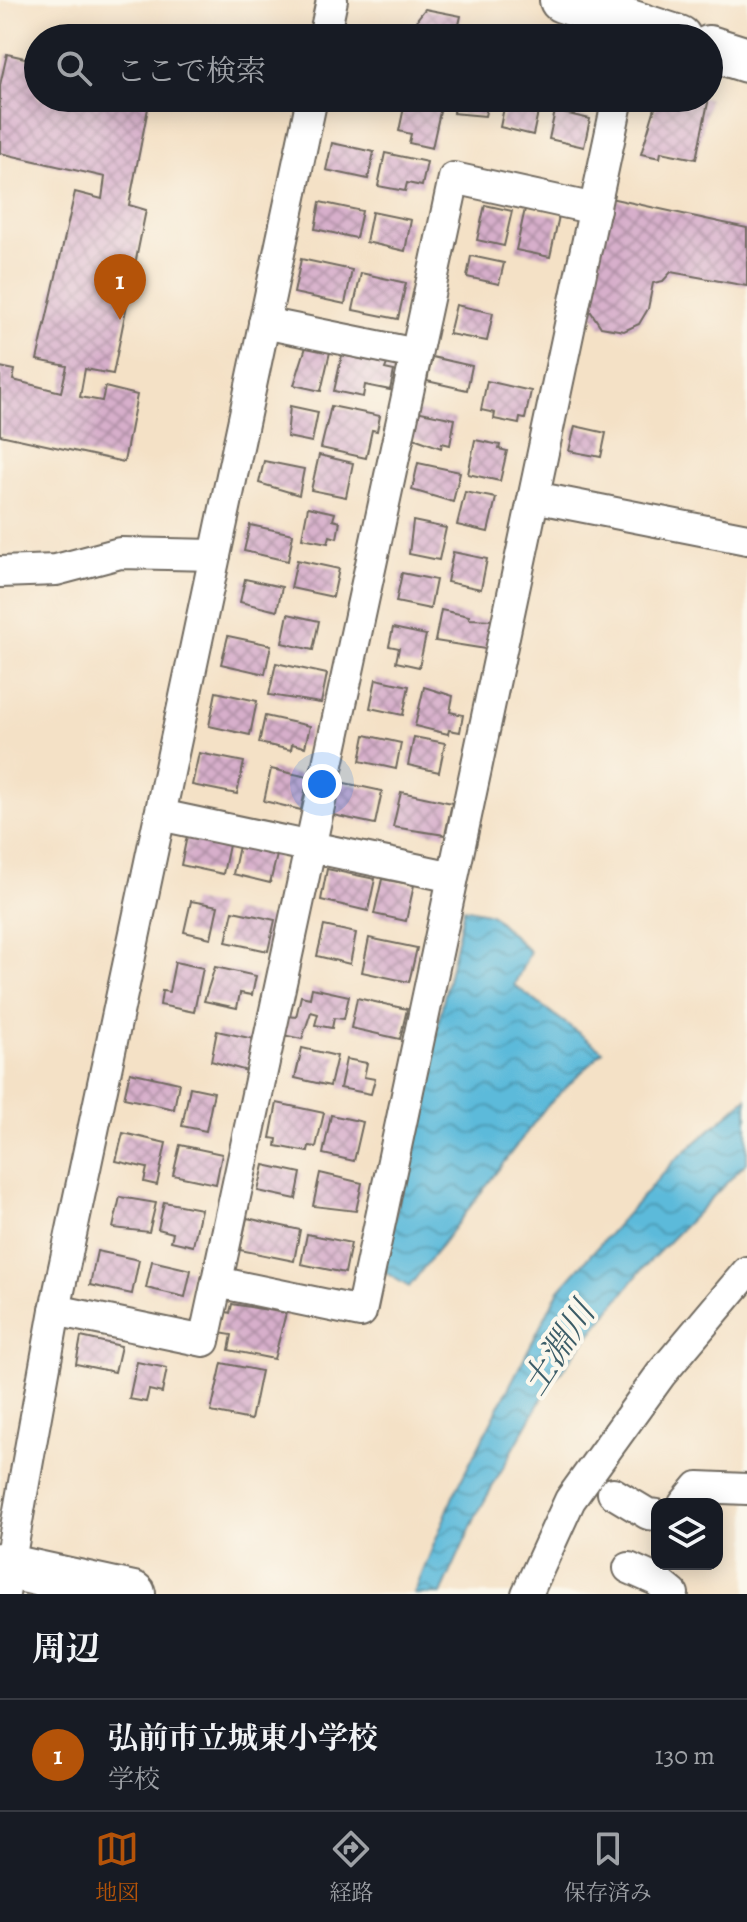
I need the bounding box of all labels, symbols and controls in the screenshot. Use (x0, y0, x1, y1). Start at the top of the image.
search box (24, 24, 723, 112)
icon: search (52, 46, 96, 90)
text: ここで検索 (116, 51, 266, 91)
pin: 1 (94, 254, 146, 320)
your location (302, 764, 342, 804)
water label: 土淵川 (511, 1289, 608, 1404)
map controls (651, 1498, 723, 1570)
button: layers (651, 1498, 723, 1570)
text: 周辺 (32, 1625, 100, 1672)
text: 弘前市立城東小学校 (108, 1718, 378, 1758)
text: 1 (53, 1738, 63, 1773)
text: 130 m (655, 1738, 715, 1773)
text: 学校 (108, 1762, 160, 1797)
tab: 地図 (95, 1827, 139, 1908)
tab: 経路 (329, 1827, 374, 1908)
tab: 保存済み (564, 1827, 652, 1908)

